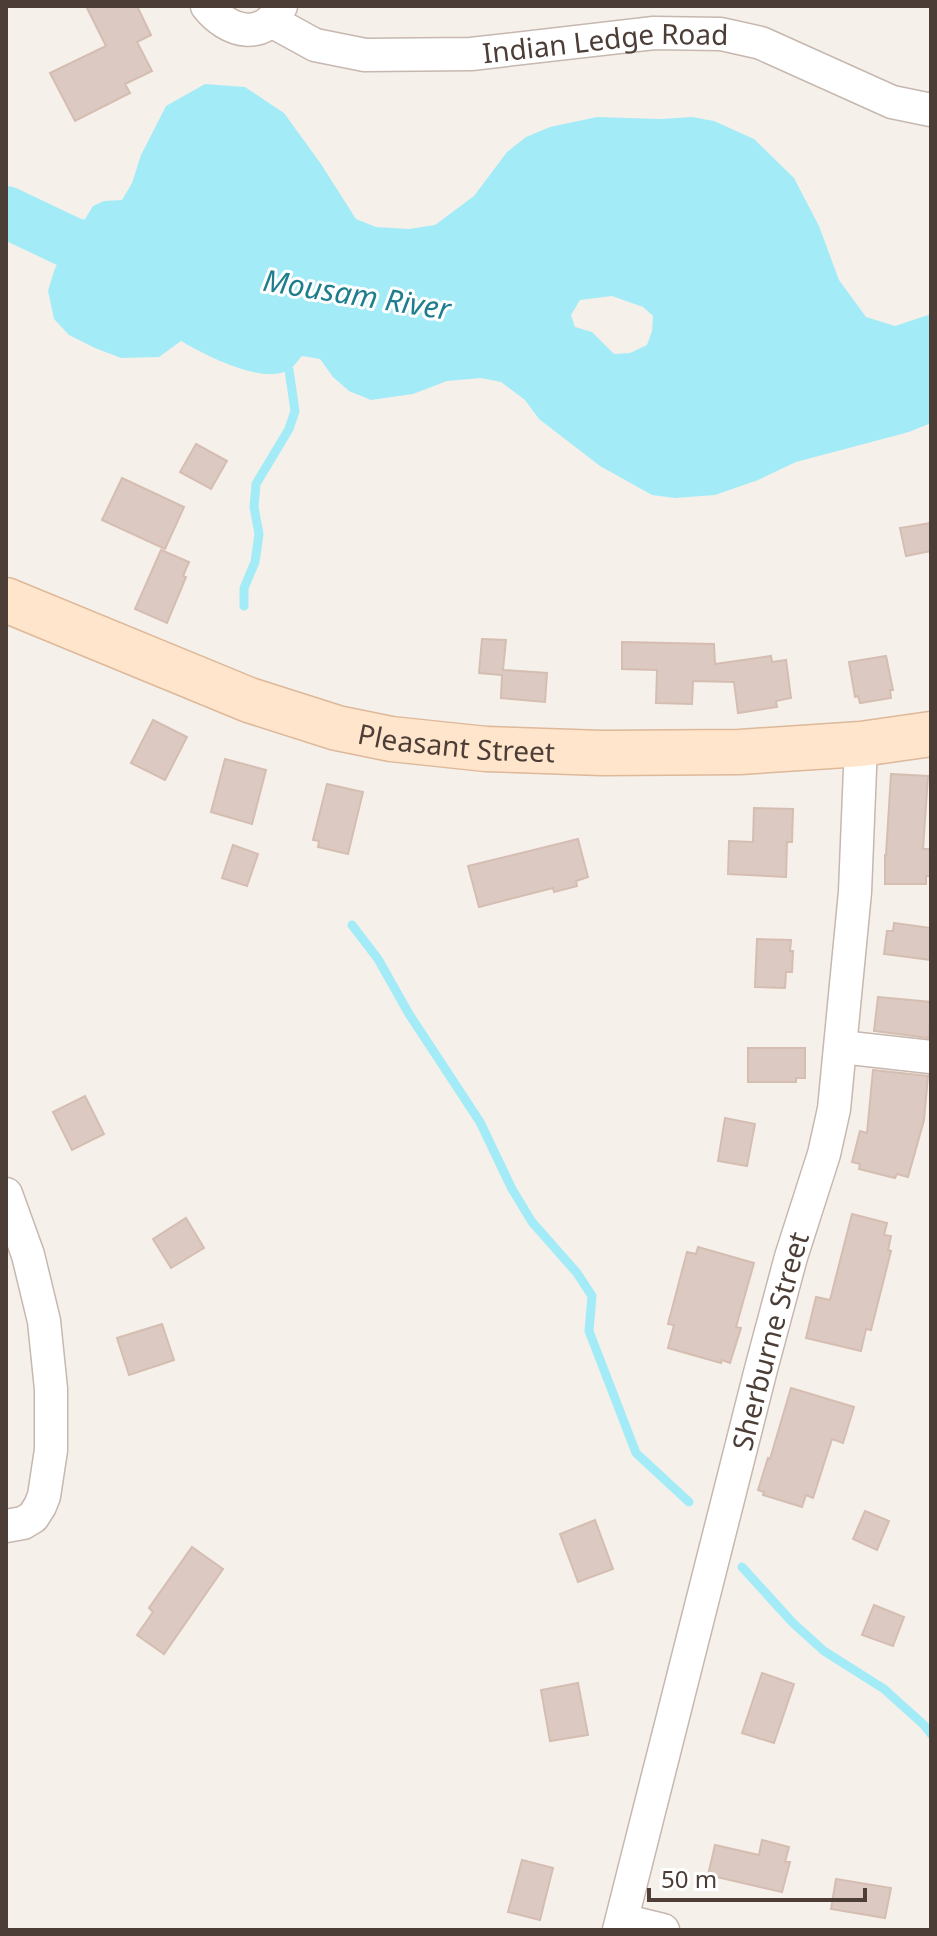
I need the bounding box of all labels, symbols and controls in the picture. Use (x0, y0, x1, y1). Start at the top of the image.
street label: Indian Ledge Road (480, 14, 729, 72)
water label: Mousam River (260, 259, 455, 329)
street label: Pleasant Street (355, 714, 556, 770)
street label: Sherburne Street (722, 1227, 817, 1454)
scale bar (649, 1852, 865, 1902)
text: 50 m (661, 1862, 717, 1895)

